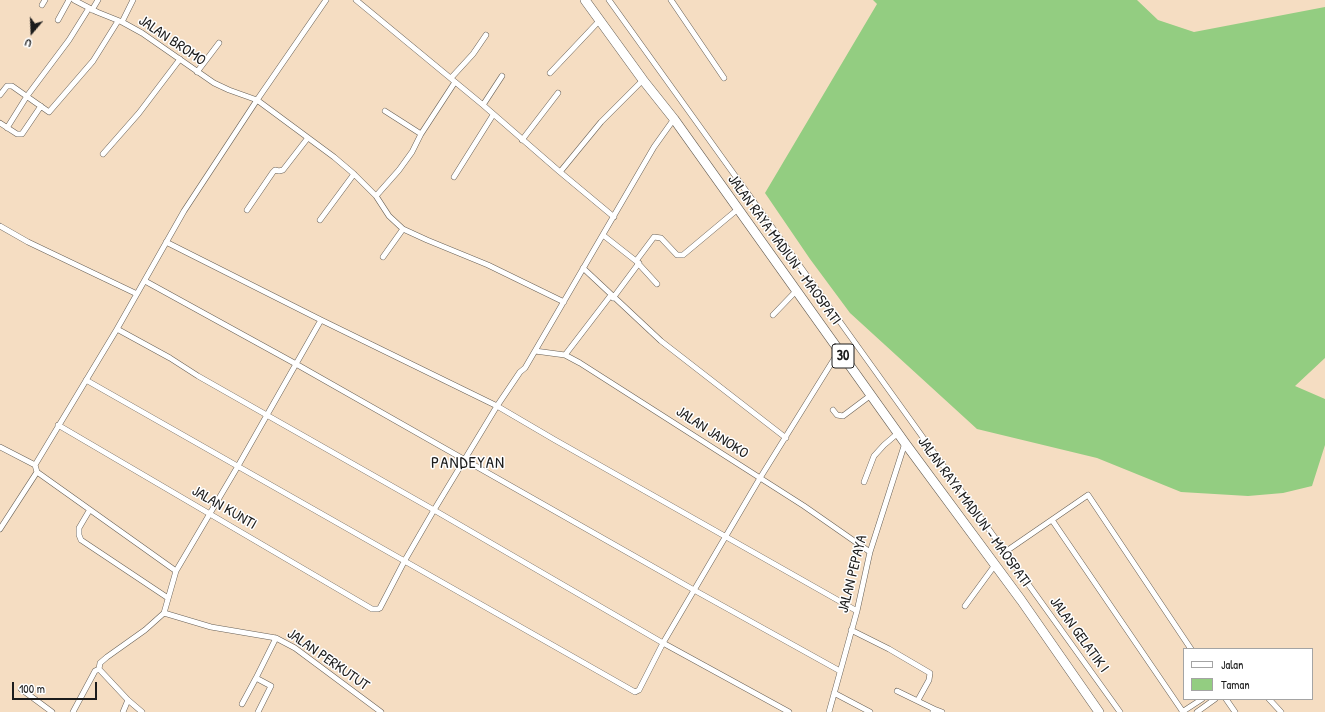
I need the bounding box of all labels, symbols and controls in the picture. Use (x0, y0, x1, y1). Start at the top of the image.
north arrow (12, 12, 52, 52)
street label: JALAN BROMO (135, 12, 209, 70)
text: U (23, 36, 33, 51)
street label: JALAN RAYA MADIUN - MAOSPATI (723, 171, 845, 329)
road number: 30 (832, 344, 854, 368)
street label: JALAN JANOKO (672, 403, 752, 463)
street label: JALAN RAYA MADIUN - MAOSPATI (913, 433, 1035, 591)
district label: PANDEYAN (431, 453, 505, 473)
street label: JALAN KUNTI (188, 482, 260, 534)
street label: JALAN PEPAYA (835, 533, 871, 615)
street label: JALAN GELATIK I (1045, 594, 1113, 676)
street label: JALAN PERKUTUT (283, 625, 373, 695)
legend (1183, 648, 1313, 700)
text: Jalan (1221, 656, 1243, 673)
scale bar (14, 674, 99, 700)
text: Taman (1221, 676, 1250, 693)
text: 100 m (19, 680, 45, 697)

